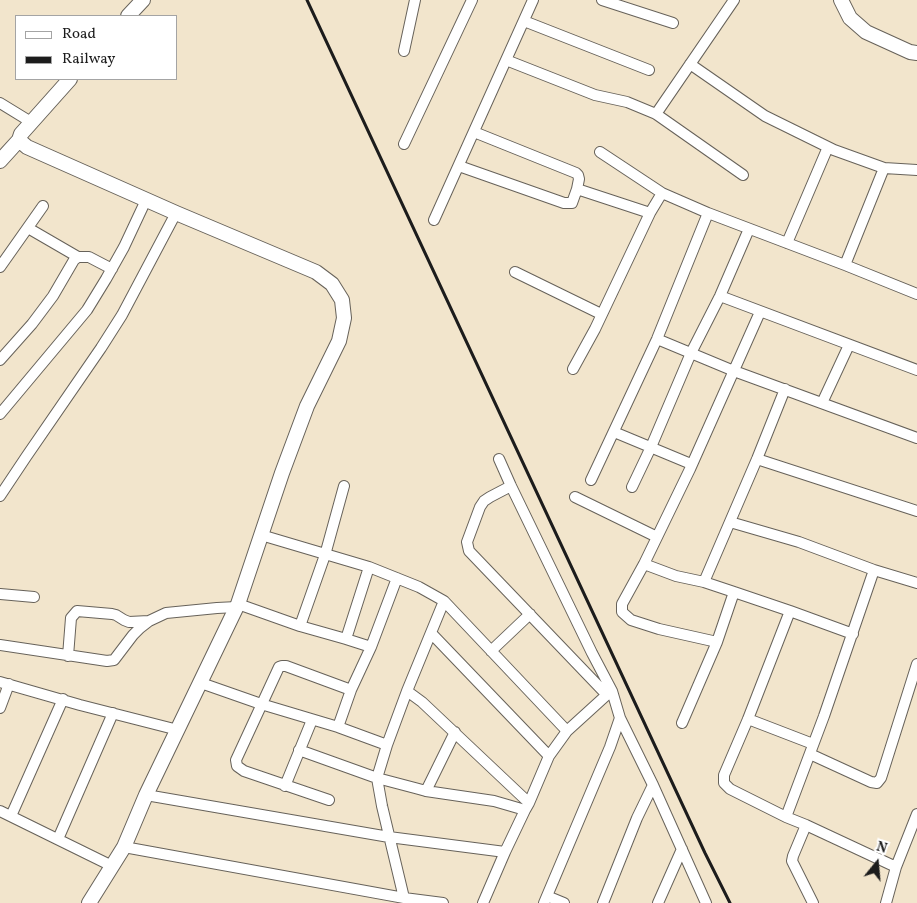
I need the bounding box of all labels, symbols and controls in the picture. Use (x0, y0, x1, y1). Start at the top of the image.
legend (15, 15, 178, 80)
text: Road (62, 24, 96, 45)
text: Railway (62, 49, 115, 70)
north arrow (852, 838, 902, 888)
text: N (874, 838, 889, 859)

